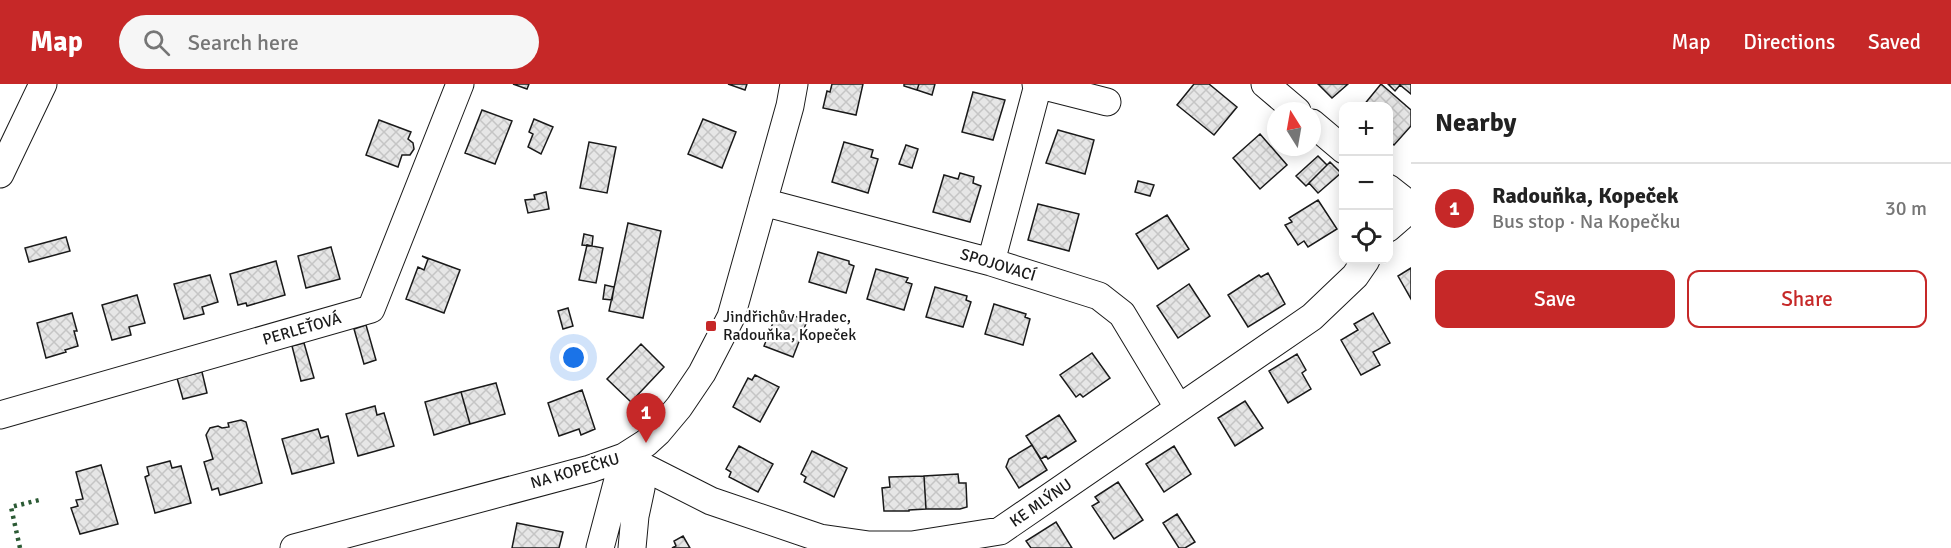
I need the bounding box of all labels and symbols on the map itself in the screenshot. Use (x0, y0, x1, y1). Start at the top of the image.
north arrow (1267, 102, 1321, 156)
street label: SPOJOVACÍ (958, 244, 1038, 286)
place label: Jindřichův Hradec, Radouňka, Kopeček (723, 307, 856, 345)
street label: PERLEŤOVÁ (260, 308, 344, 350)
marker: Jindřichův Hradec, Radouňka, Kopeček (704, 319, 718, 333)
your location (559, 343, 588, 372)
pin: 1 (626, 394, 666, 443)
street label: NA KOPEČKU (528, 449, 622, 493)
street label: KE MLÝNU (1006, 474, 1076, 532)

